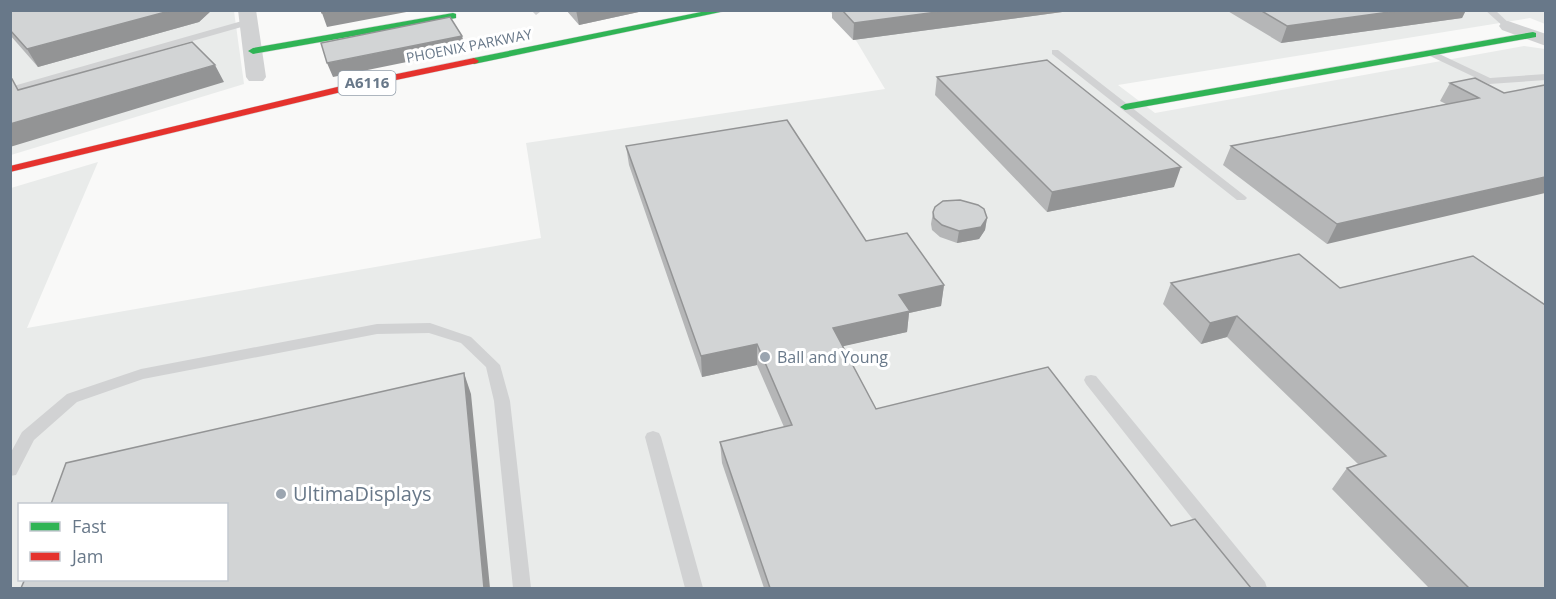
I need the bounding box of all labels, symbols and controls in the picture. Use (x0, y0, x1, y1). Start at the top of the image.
street label: PHOENIX PARKWAY (404, 24, 534, 67)
road number: A6116 (338, 71, 395, 95)
place label: Ball and Young (777, 346, 888, 368)
marker: Ball and Young (758, 350, 772, 364)
place label: UltimaDisplays (293, 480, 431, 507)
marker: UltimaDisplays (274, 487, 288, 501)
legend (18, 503, 228, 581)
text: Fast (72, 514, 106, 538)
text: Jam (70, 544, 104, 568)

